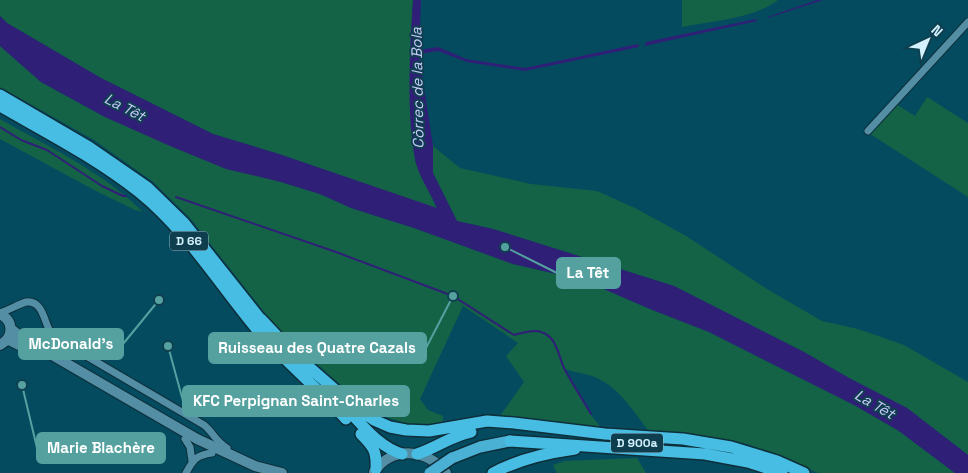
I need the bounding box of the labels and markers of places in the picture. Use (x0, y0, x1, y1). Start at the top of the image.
callout: La Têt (557, 258, 620, 288)
callout: McDonald's (19, 329, 123, 359)
callout: Ruisseau des Quatre Cazals (209, 333, 426, 363)
callout: KFC Perpignan Saint-Charles (183, 386, 409, 416)
callout: Marie Blachère (37, 433, 165, 463)

